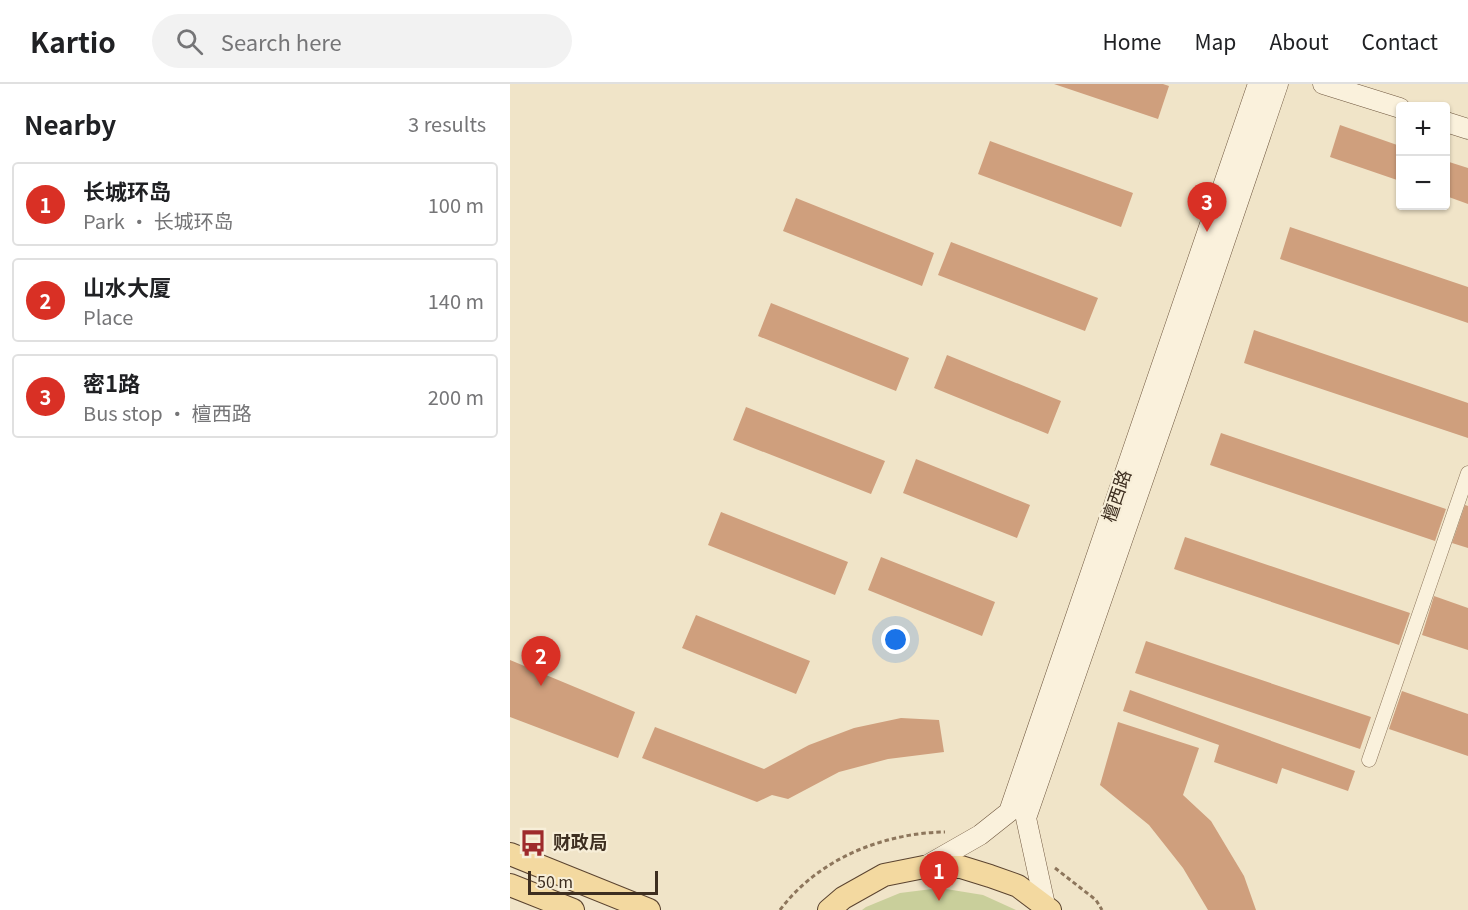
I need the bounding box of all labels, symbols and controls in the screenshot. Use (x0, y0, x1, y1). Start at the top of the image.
search box (152, 14, 572, 68)
text: Kartio (30, 21, 116, 61)
icon: search (173, 25, 206, 58)
text: Search here (221, 25, 342, 57)
text: Home (1102, 26, 1162, 56)
text: Map (1195, 26, 1236, 56)
text: About (1269, 26, 1329, 56)
text: Contact (1362, 26, 1438, 56)
map controls (1396, 102, 1450, 210)
button: + (1396, 102, 1450, 156)
text: Nearby (24, 105, 116, 142)
text: 3 results (408, 109, 486, 138)
button: − (1396, 156, 1450, 210)
text: 长城环岛 (83, 174, 171, 206)
pin: 3 (1188, 182, 1226, 232)
text: 1 (40, 190, 51, 219)
text: 100 m (428, 190, 484, 219)
text: Park · 长城环岛 (83, 206, 234, 235)
text: 山水大厦 (83, 270, 171, 302)
text: 2 (40, 286, 51, 315)
text: 140 m (428, 286, 484, 315)
text: Place (83, 302, 133, 331)
text: 密1路 (83, 366, 140, 398)
text: 3 (40, 382, 51, 411)
text: 200 m (428, 382, 484, 411)
text: Bus stop · 檀西路 (83, 398, 252, 427)
street label: 檀西路 (1094, 466, 1136, 525)
your location (881, 625, 910, 654)
pin: 2 (522, 636, 561, 686)
bus stop icon: 财政局 (518, 828, 548, 858)
place label: 财政局 (553, 828, 607, 854)
pin: 1 (920, 852, 958, 901)
scale bar (528, 868, 658, 896)
text: 50 m (537, 869, 573, 893)

